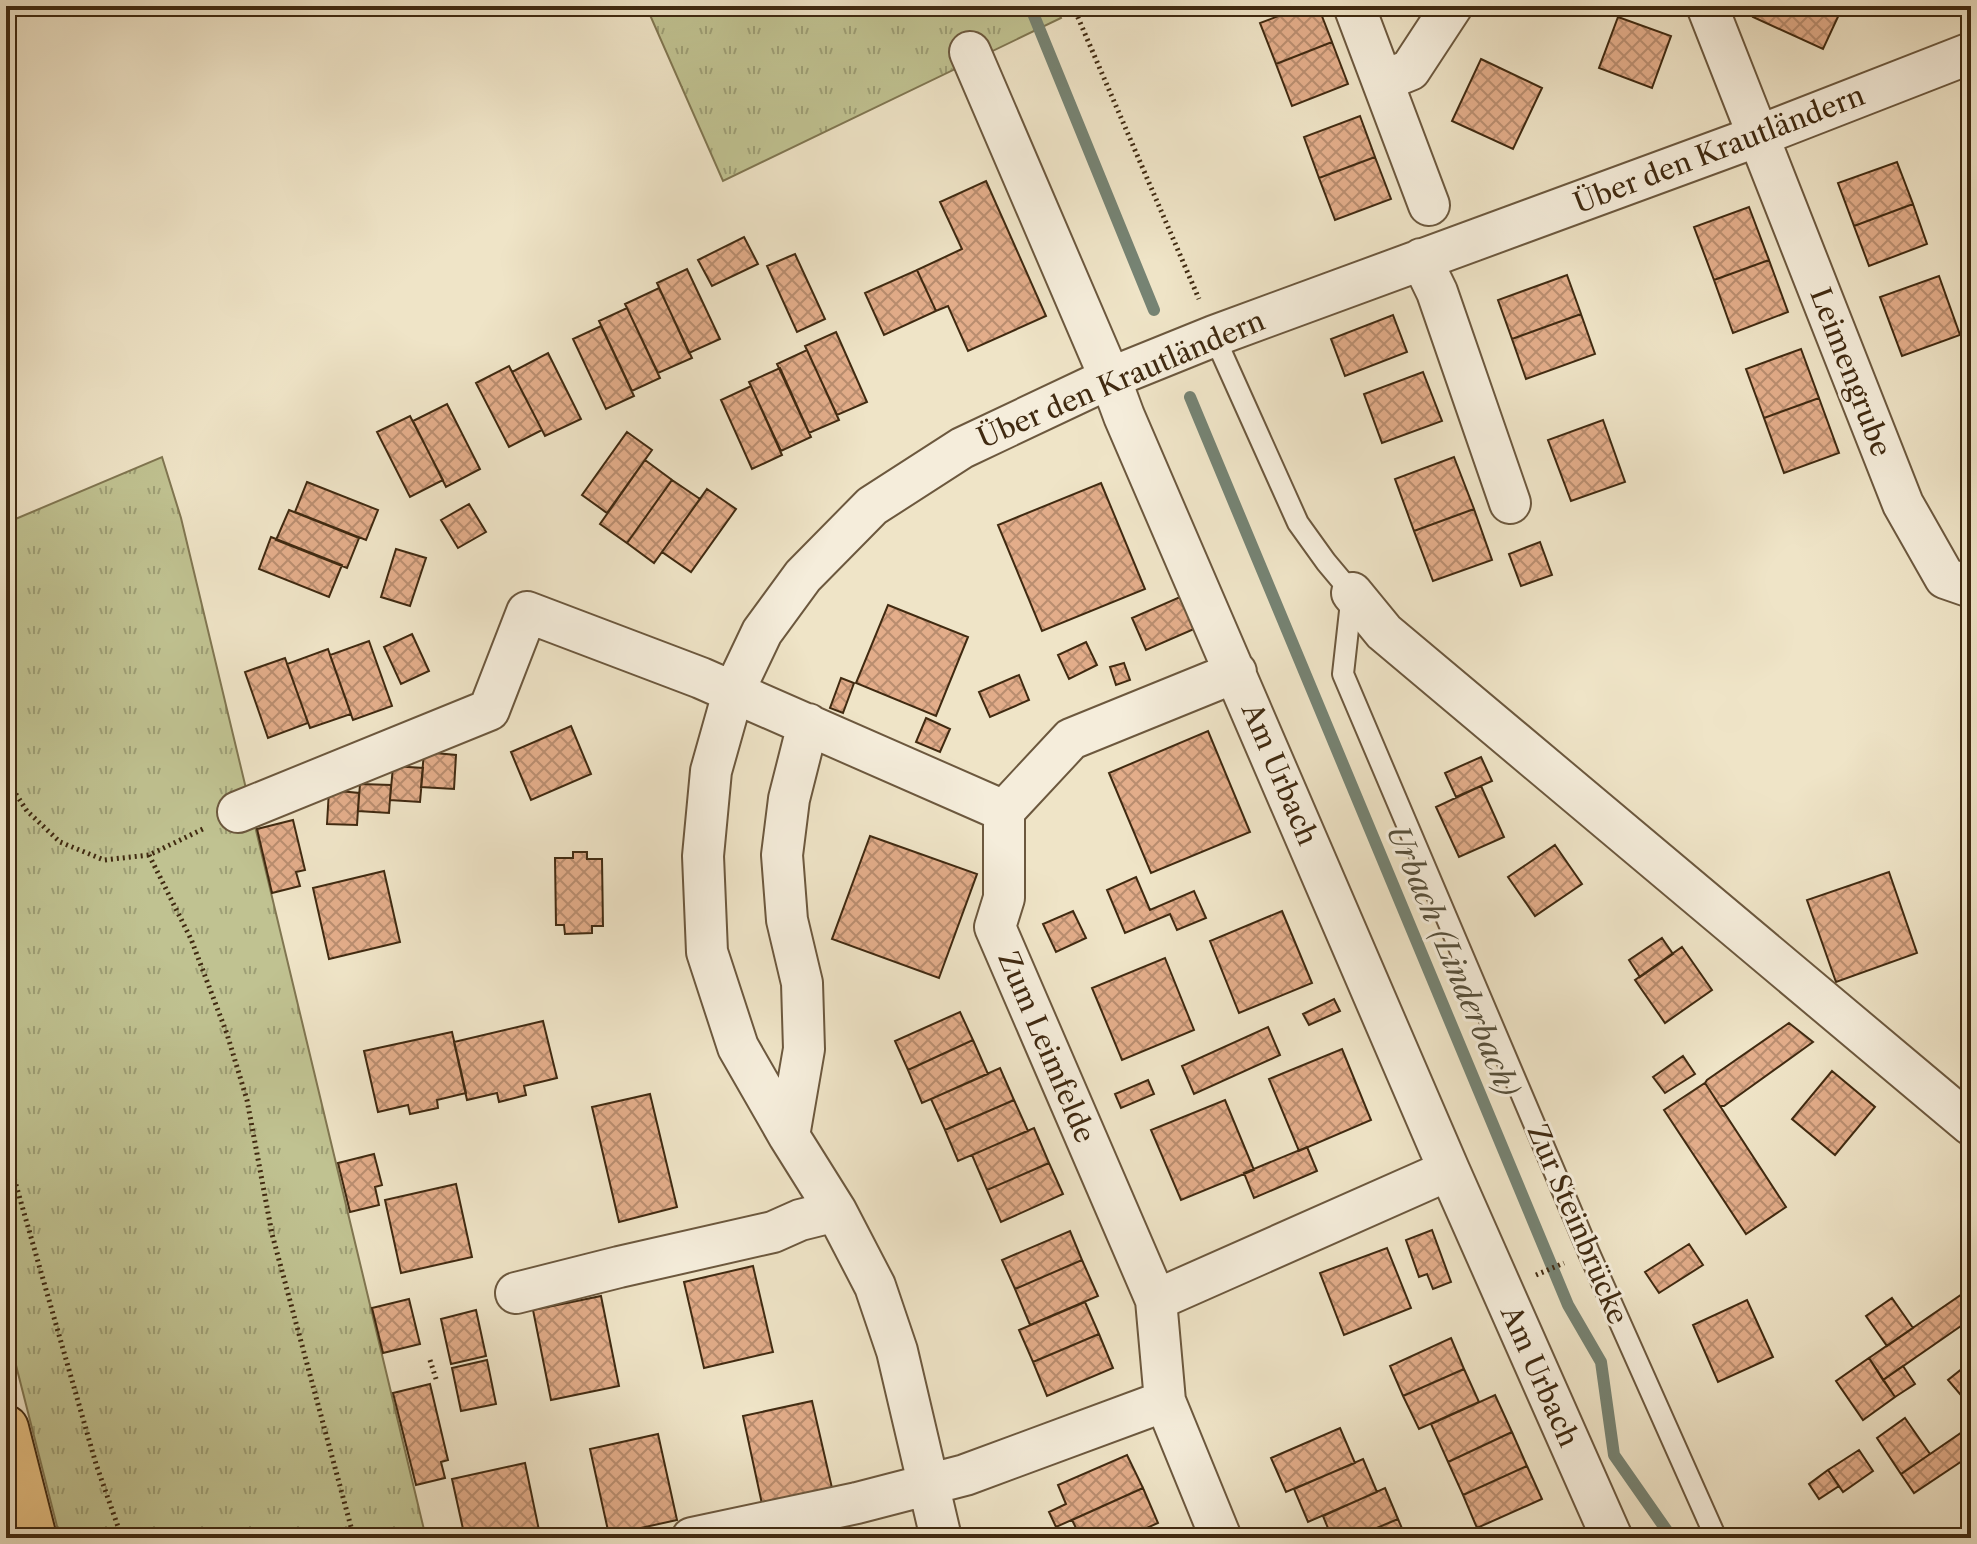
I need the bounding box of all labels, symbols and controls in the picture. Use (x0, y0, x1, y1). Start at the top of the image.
street label: Über den Krautländern (1569, 78, 1869, 220)
street label: Leimengrube (1803, 283, 1899, 461)
street label: Über den Krautländern (972, 303, 1270, 455)
street label: Am Urbach (1234, 697, 1325, 850)
water label: Urbach (Linderbach) (1379, 819, 1527, 1103)
street label: Zum Leimfelde (991, 946, 1103, 1148)
street label: Zur Steinbrücke (1521, 1119, 1635, 1329)
street label: Am Urbach (1493, 1299, 1586, 1452)

